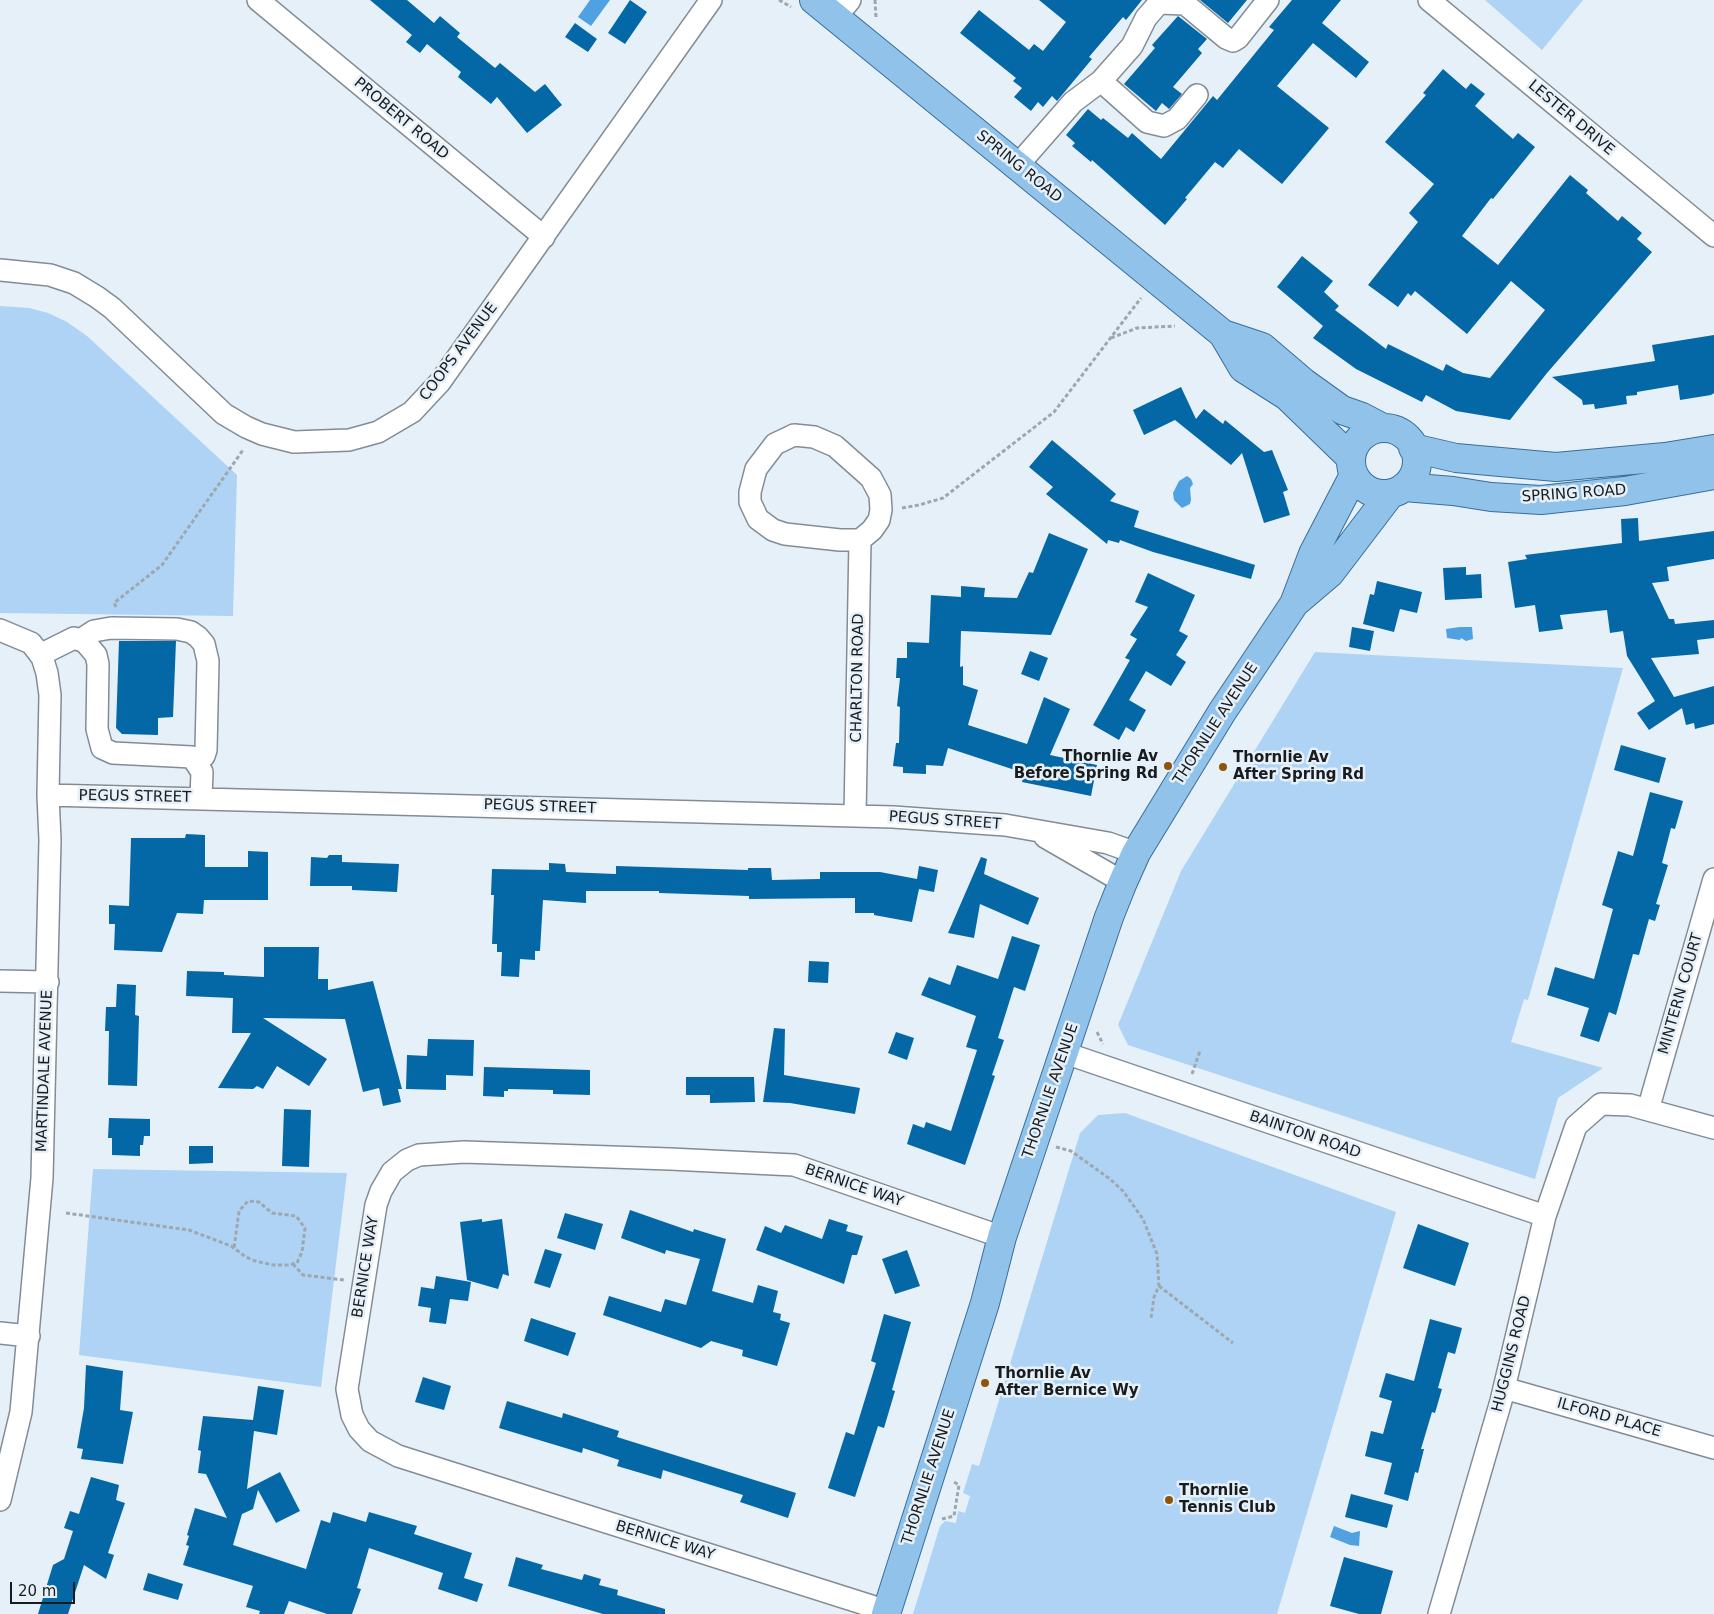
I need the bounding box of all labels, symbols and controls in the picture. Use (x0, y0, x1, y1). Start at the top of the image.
street label: PROBERT ROAD (350, 74, 452, 164)
street label: LESTER DRIVE (1524, 77, 1618, 159)
street label: SPRING ROAD (973, 127, 1065, 207)
street label: COOPS AVENUE (416, 299, 502, 405)
street label: SPRING ROAD (1521, 481, 1627, 507)
street label: CHARLTON ROAD (848, 613, 868, 743)
street label: THORNLIE AVENUE (1170, 660, 1262, 788)
place label: Thornlie Av Before Spring Rd (1014, 748, 1158, 783)
place label: Thornlie Av After Spring Rd (1233, 749, 1364, 784)
marker: Thornlie Av Before Spring Rd (1162, 760, 1174, 772)
marker: Thornlie Av After Spring Rd (1217, 761, 1229, 773)
street label: PEGUS STREET (79, 787, 191, 807)
street label: PEGUS STREET (483, 796, 597, 818)
street label: PEGUS STREET (888, 808, 1002, 834)
street label: MINTERN COURT (1655, 931, 1707, 1057)
street label: MARTINDALE AVENUE (33, 990, 57, 1152)
street label: THORNLIE AVENUE (1019, 1021, 1083, 1161)
street label: BAINTON ROAD (1247, 1107, 1363, 1163)
street label: BERNICE WAY (802, 1161, 906, 1211)
street label: BERNICE WAY (349, 1215, 383, 1319)
street label: HUGGINS ROAD (1489, 1294, 1535, 1414)
place label: Thornlie Av After Bernice Wy (995, 1365, 1139, 1400)
marker: Thornlie Av After Bernice Wy (979, 1377, 991, 1389)
street label: ILFORD PLACE (1555, 1395, 1663, 1441)
street label: THORNLIE AVENUE (899, 1407, 959, 1547)
place label: Thornlie Tennis Club (1179, 1482, 1276, 1517)
marker: Thornlie Tennis Club (1163, 1494, 1175, 1506)
street label: BERNICE WAY (613, 1517, 717, 1565)
scale bar (12, 1572, 78, 1604)
text: 20 m (18, 1582, 56, 1600)

